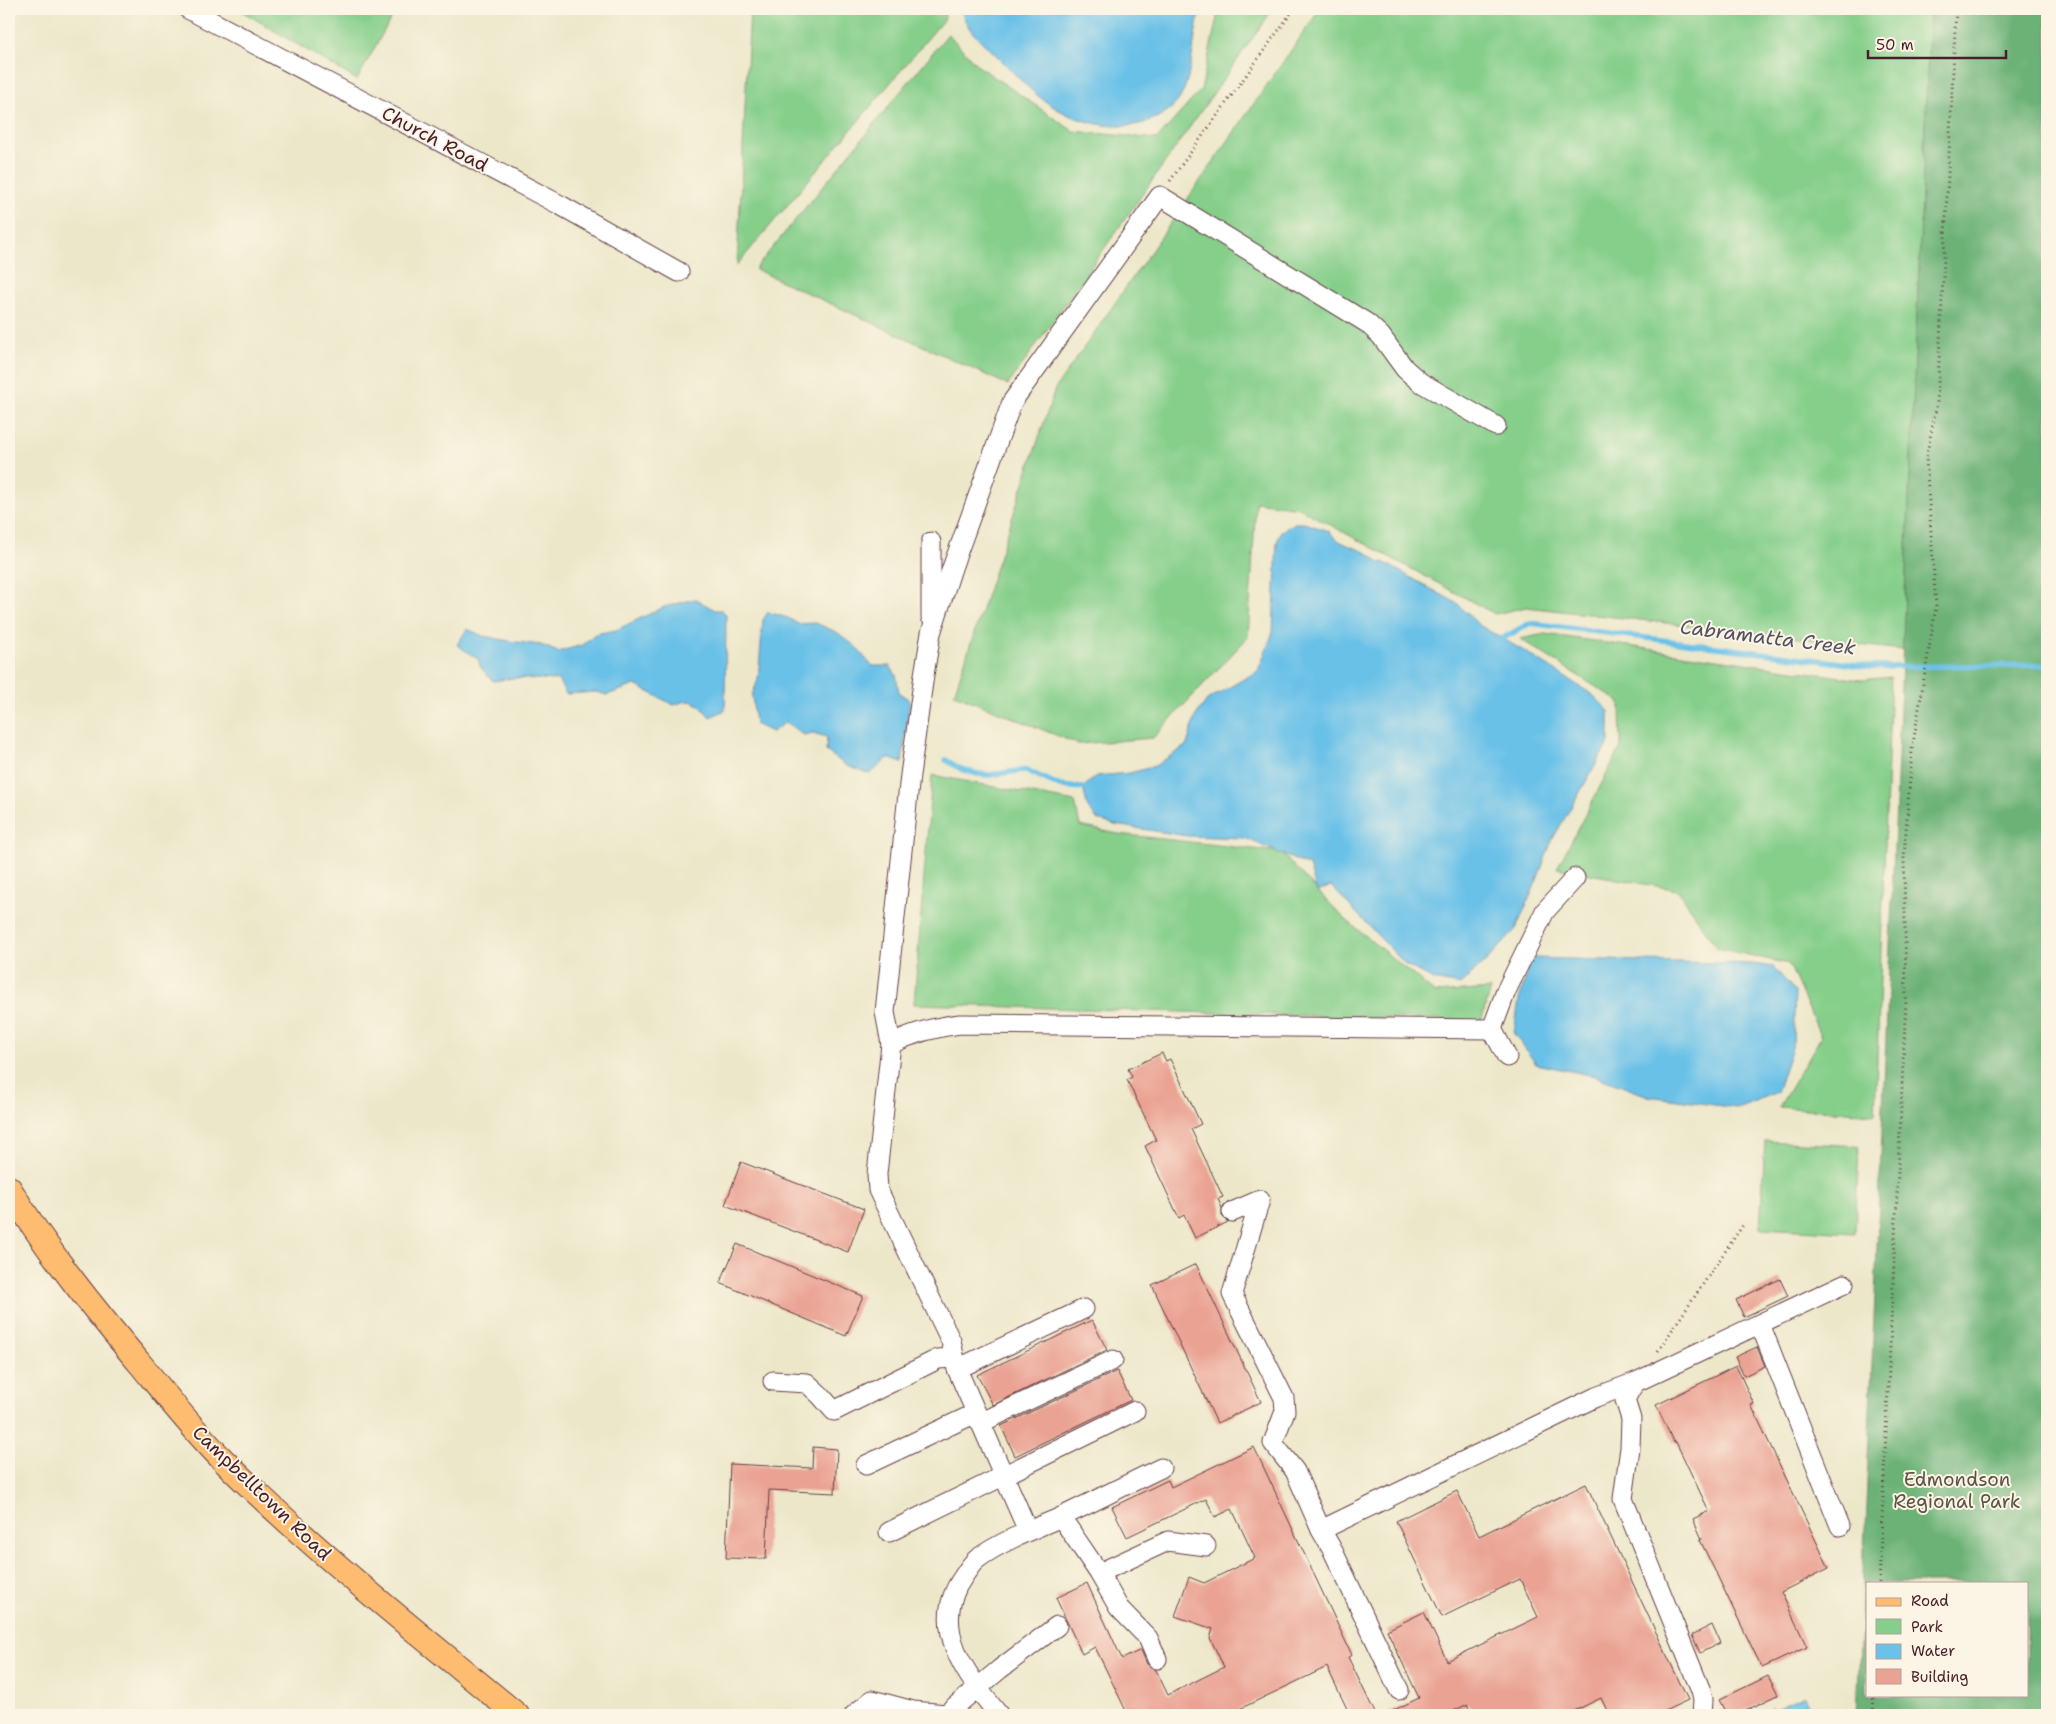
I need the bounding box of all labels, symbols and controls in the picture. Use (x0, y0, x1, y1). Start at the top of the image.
scale bar (1868, 28, 2006, 60)
text: 50 m (1876, 35, 1914, 55)
street label: Church Road (377, 100, 493, 178)
water label: Cabramatta Creek (1679, 613, 1858, 661)
street label: Campbelltown Road (187, 1420, 337, 1566)
park label: Edmondson Regional Park (1893, 1467, 2021, 1514)
legend (1866, 1582, 2028, 1696)
text: Road (1911, 1591, 1949, 1611)
text: Park (1911, 1617, 1943, 1637)
text: Water (1911, 1641, 1955, 1661)
text: Building (1911, 1667, 1968, 1687)

